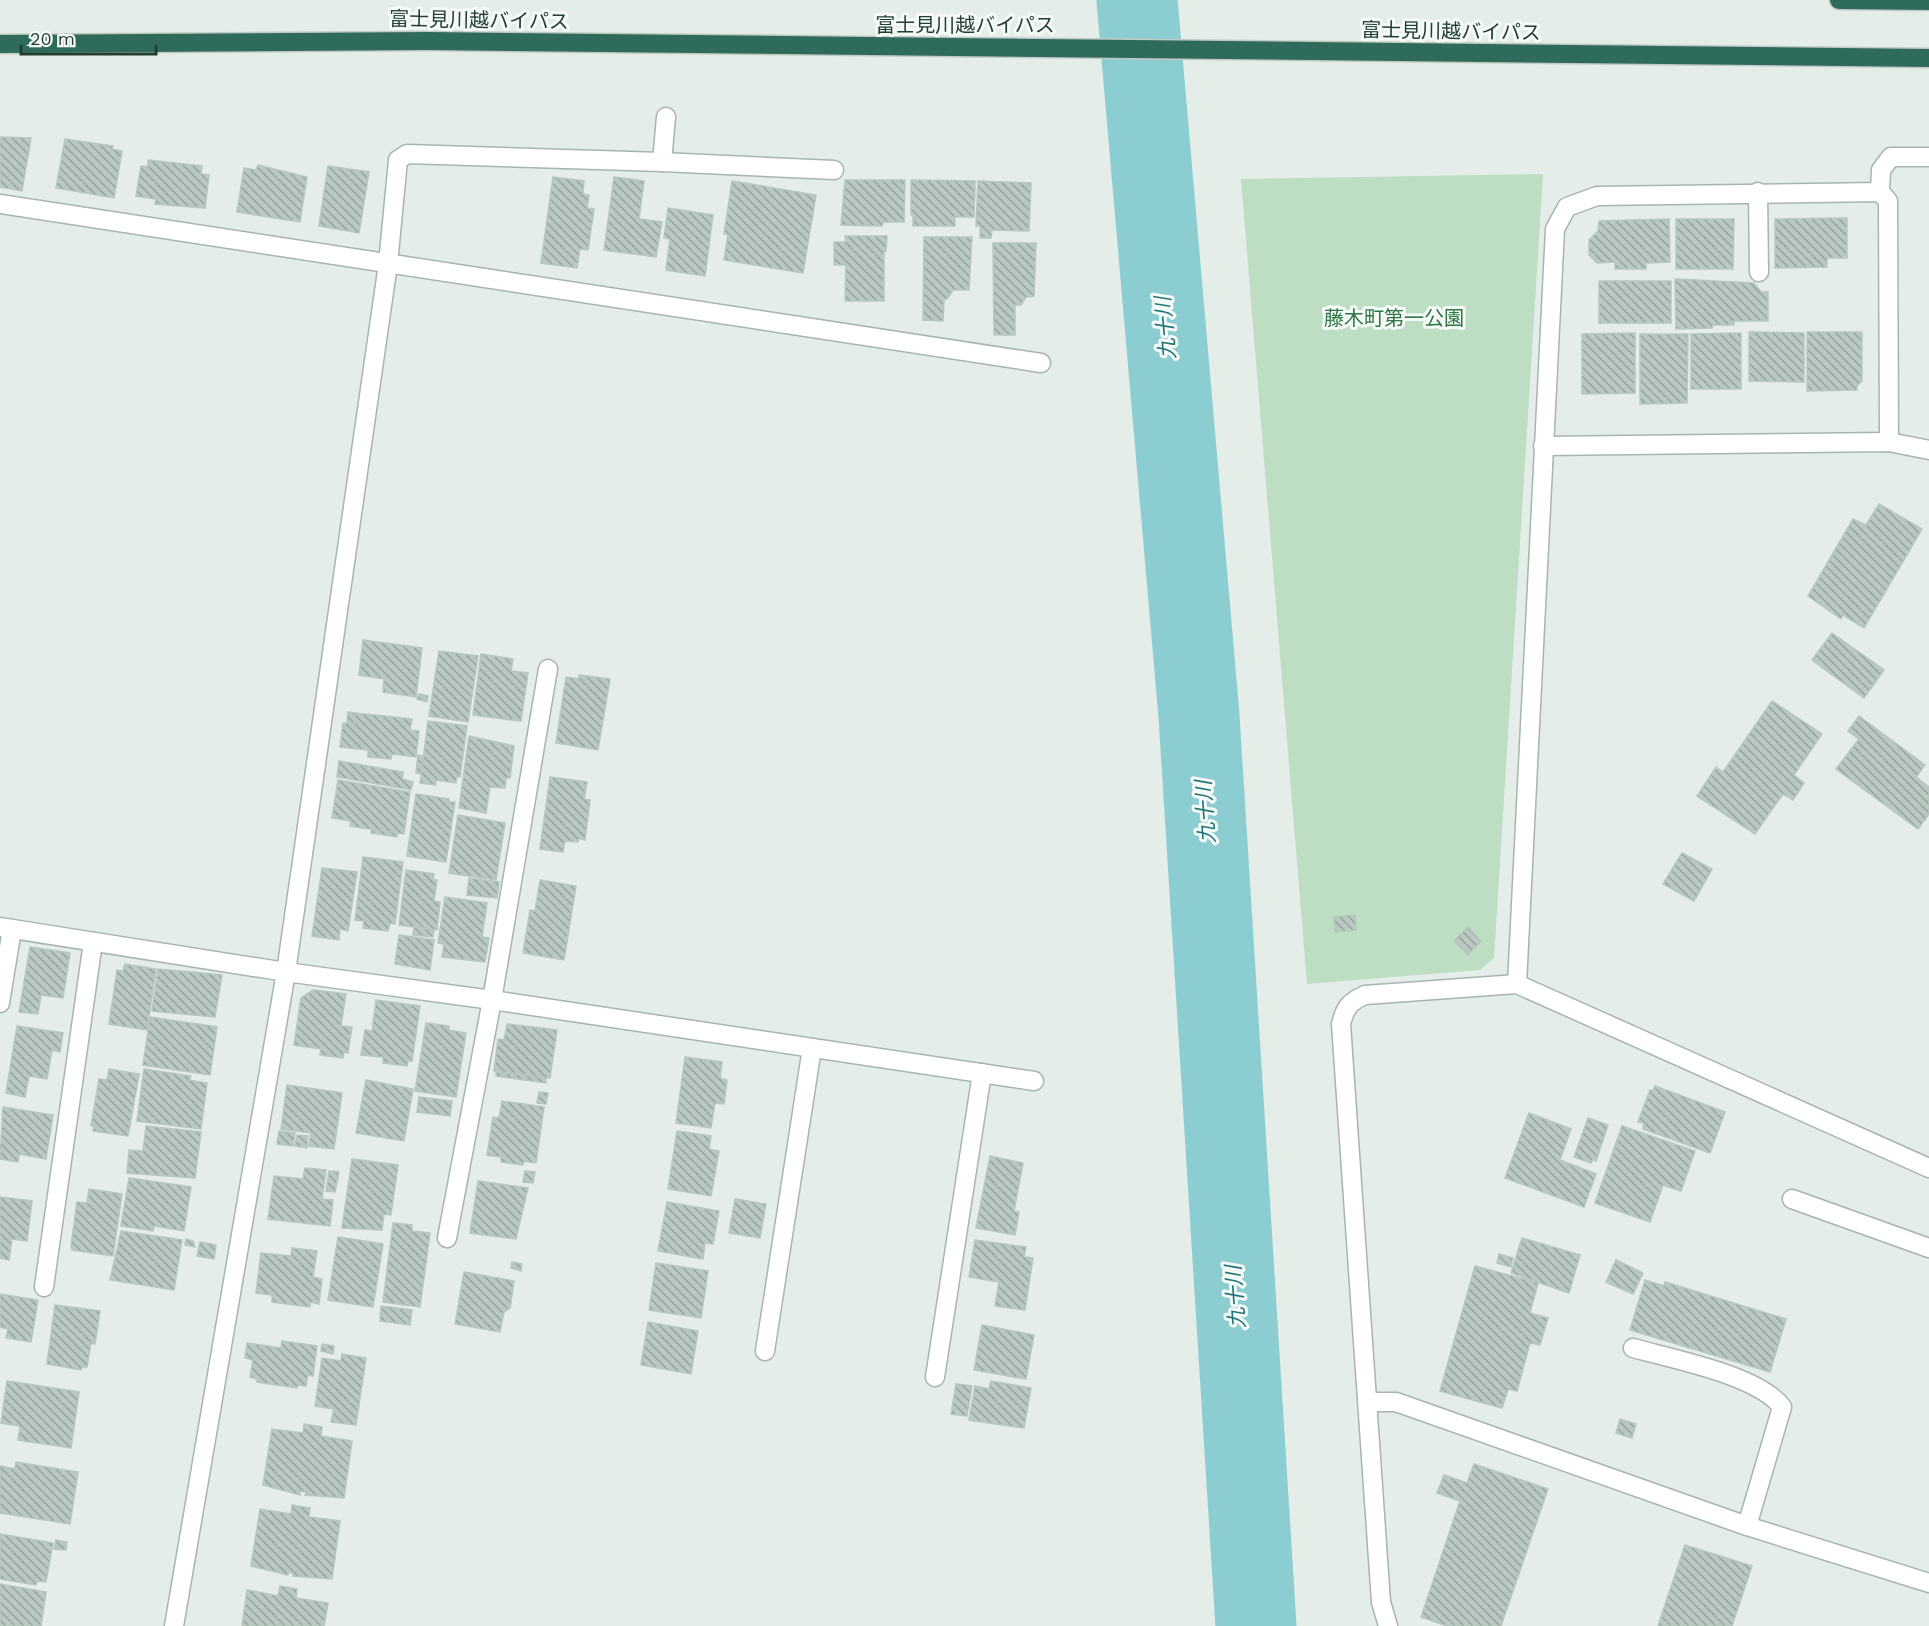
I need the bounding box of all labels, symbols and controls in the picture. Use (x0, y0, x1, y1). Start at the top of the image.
street label: 富士見川越バイパス (389, 6, 569, 34)
street label: 富士見川越バイパス (875, 13, 1055, 37)
street label: 富士見川越バイパス (1361, 17, 1541, 45)
scale bar (21, 18, 156, 56)
text: 20 m (30, 28, 75, 49)
water label: 九十川 (1150, 294, 1180, 360)
park label: 藤木町第一公園 (1324, 306, 1464, 330)
water label: 九十川 (1190, 778, 1220, 844)
water label: 九十川 (1220, 1263, 1250, 1329)

